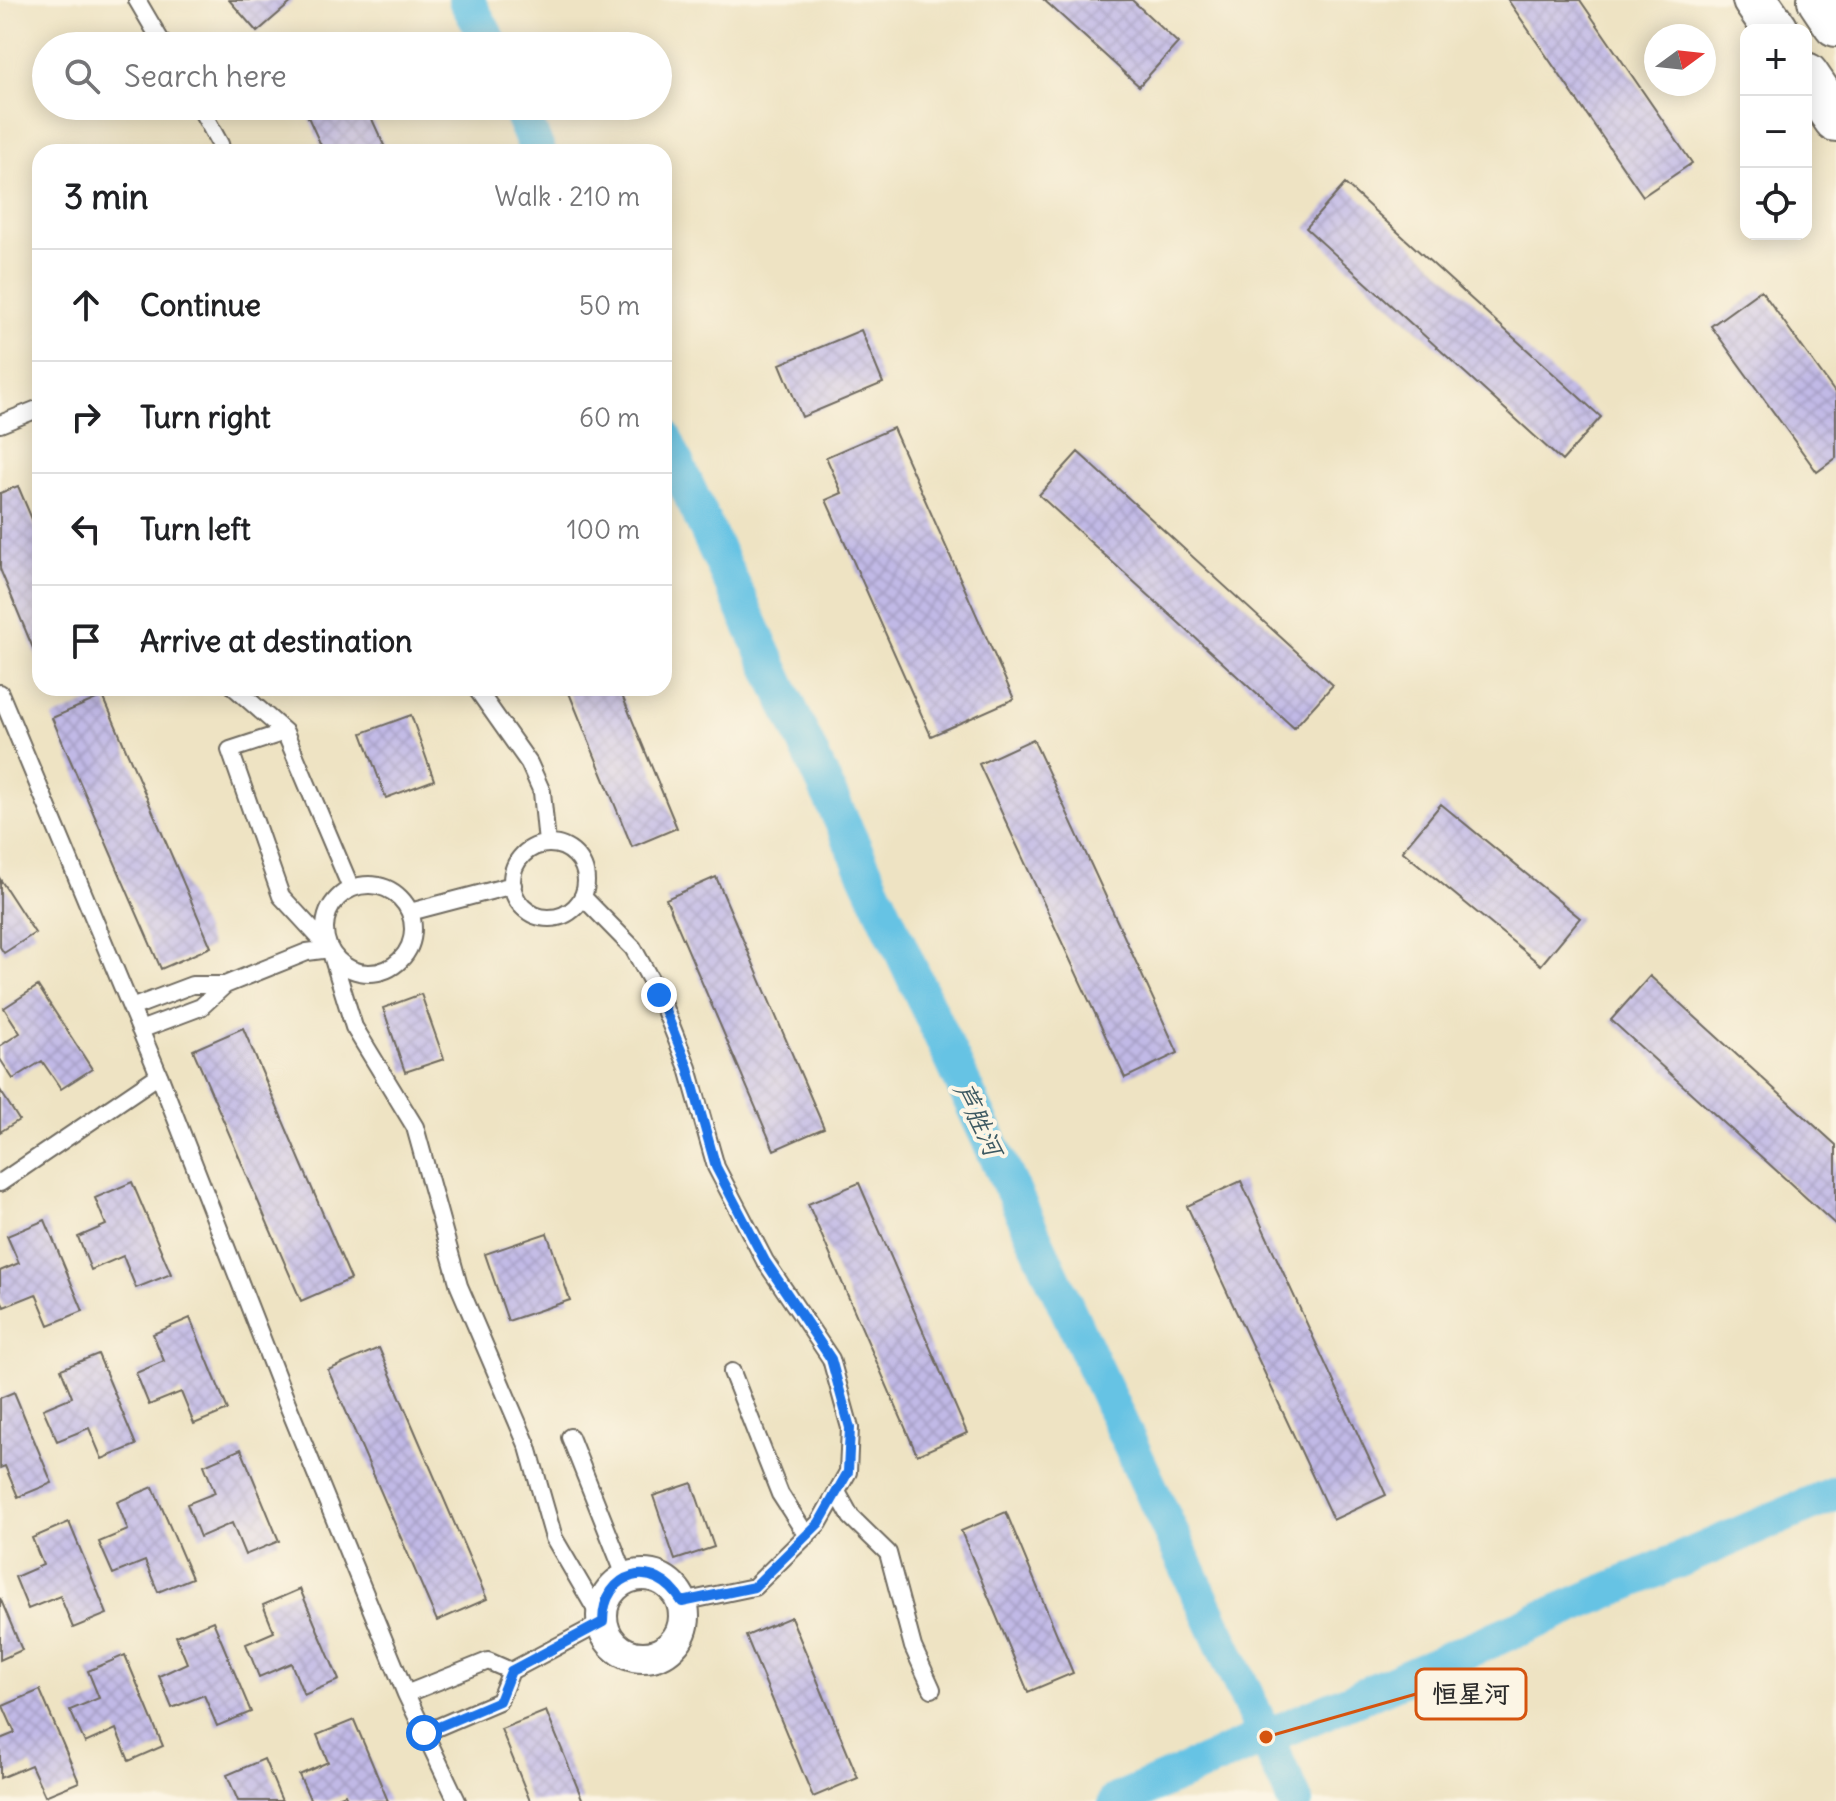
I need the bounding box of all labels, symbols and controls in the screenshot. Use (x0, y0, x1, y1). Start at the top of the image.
north arrow (1644, 24, 1716, 96)
map controls (1740, 24, 1812, 240)
button: + (1740, 24, 1812, 96)
search box (32, 32, 672, 120)
icon: search (60, 54, 104, 98)
text: Search here (124, 57, 287, 95)
button: − (1740, 96, 1812, 168)
button: locate (1740, 168, 1812, 240)
text: 3 min (64, 175, 149, 218)
text: Walk · 210 m (494, 180, 640, 213)
icon: ahead (64, 283, 108, 327)
text: Continue (140, 286, 261, 324)
text: 50 m (579, 289, 640, 322)
icon: right (64, 395, 108, 439)
text: Turn right (140, 398, 271, 436)
text: 60 m (579, 401, 640, 434)
icon: left (64, 507, 108, 551)
text: Turn left (140, 510, 251, 548)
text: 100 m (566, 513, 640, 546)
icon: arrive (64, 619, 108, 663)
text: Arrive at destination (140, 622, 412, 660)
route end (641, 977, 677, 1013)
water label: 芦胜河 (948, 1077, 1012, 1165)
callout: 恒星河 (1416, 1669, 1526, 1719)
text: 恒星河 (1432, 1677, 1510, 1710)
route start (406, 1715, 442, 1751)

